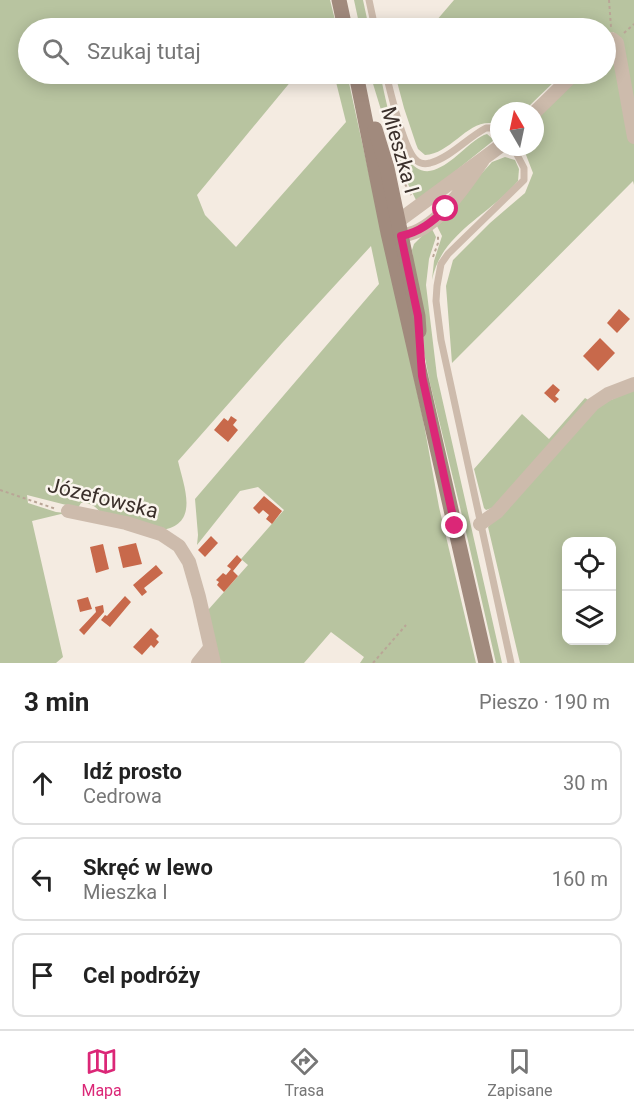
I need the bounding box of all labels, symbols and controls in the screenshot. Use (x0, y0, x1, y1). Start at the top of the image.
search box (18, 18, 616, 84)
icon: search (39, 35, 72, 68)
text: Szukaj tutaj (87, 39, 201, 64)
north arrow (490, 102, 544, 156)
street label: Mieszka I (376, 104, 424, 196)
route start (432, 195, 458, 221)
street label: Józefowska (45, 473, 161, 523)
route end (441, 512, 467, 538)
map controls (562, 537, 616, 645)
button: locate (562, 537, 616, 591)
button: layers (562, 591, 616, 645)
text: 3 min (24, 687, 89, 717)
text: Pieszo · 190 m (479, 690, 610, 714)
text: Idź prosto (83, 759, 182, 784)
icon: ahead (26, 767, 59, 800)
text: 30 m (563, 771, 608, 795)
text: Cedrowa (83, 784, 162, 808)
text: Skręć w lewo (83, 855, 213, 880)
icon: left (26, 863, 59, 896)
text: 160 m (552, 867, 608, 891)
text: Mieszka I (83, 880, 168, 904)
icon: arrive (26, 959, 59, 992)
text: Cel podróży (83, 963, 200, 988)
tab: Mapa (81, 1045, 122, 1100)
tab: Trasa (285, 1045, 324, 1100)
tab: Zapisane (487, 1045, 553, 1100)

